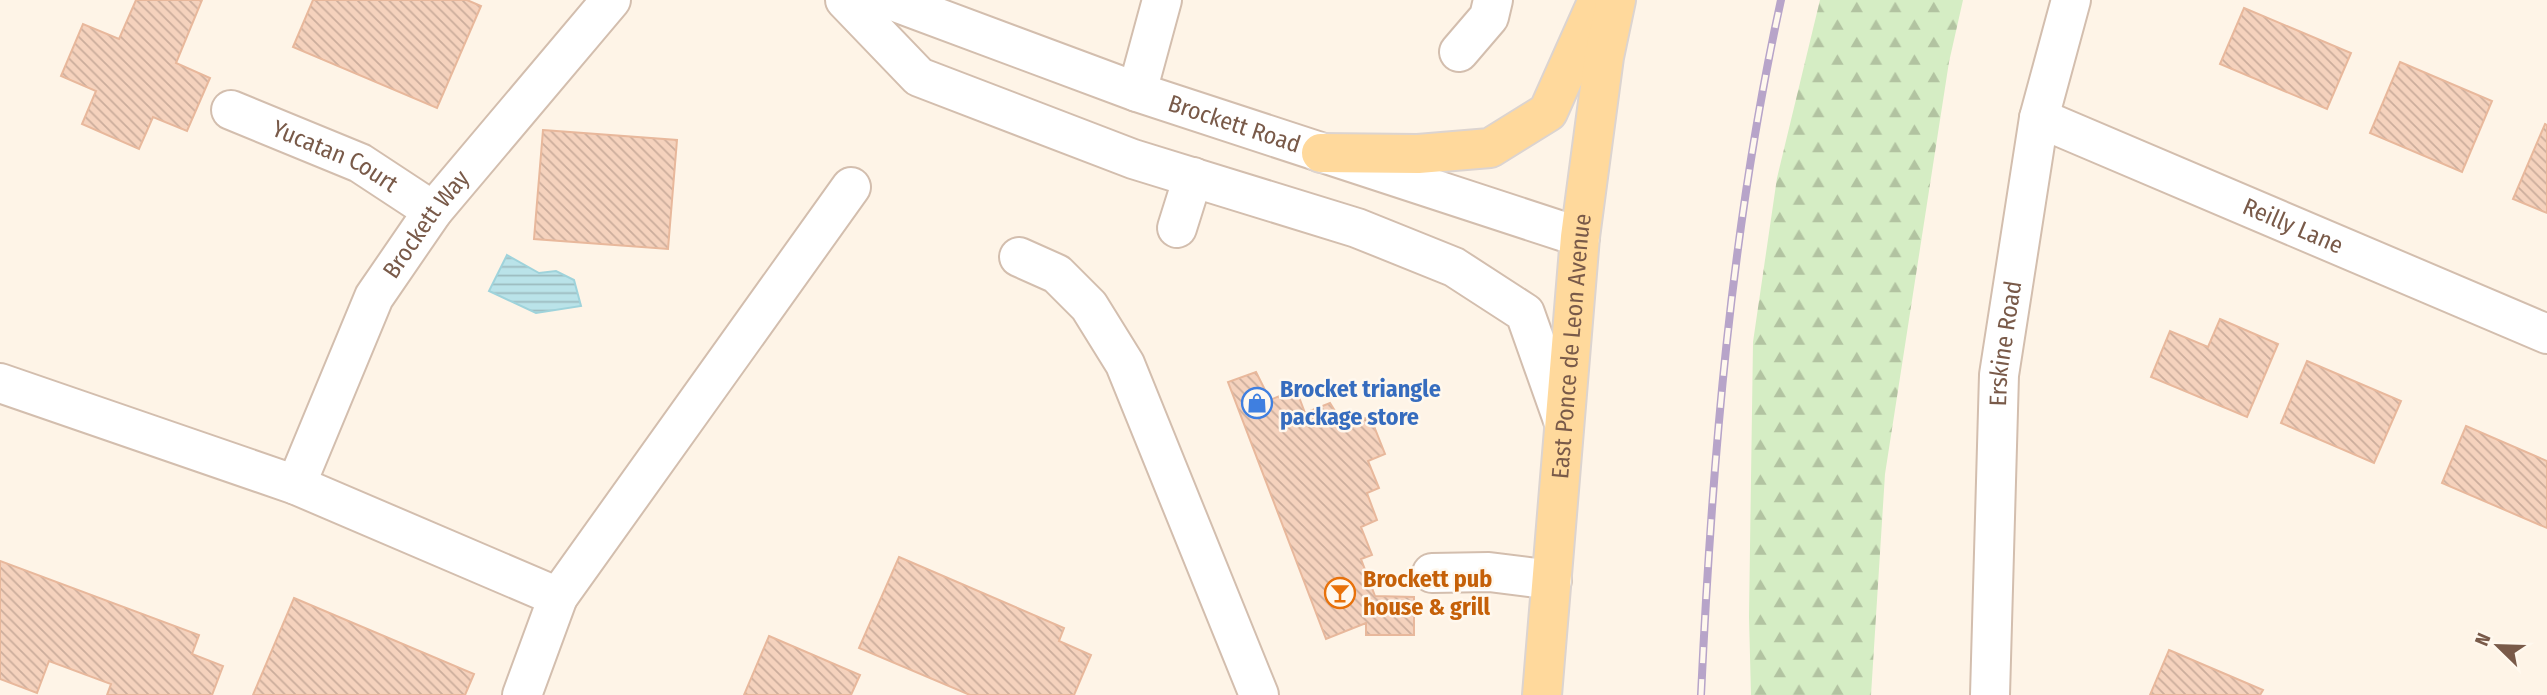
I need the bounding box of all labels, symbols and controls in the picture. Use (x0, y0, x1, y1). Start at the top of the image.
street label: Brockett Road (1165, 89, 1304, 159)
street label: Yucatan Court (268, 115, 403, 198)
street label: Brockett Way (377, 164, 475, 284)
street label: Reilly Lane (2239, 192, 2347, 260)
street label: East Ponce de Leon Avenue (1546, 212, 1597, 480)
street label: Erskine Road (1984, 279, 2027, 407)
place label: Brocket triangle package store (1280, 375, 1441, 431)
shop icon: Brocket triangle package store (1240, 386, 1274, 420)
place label: Brockett pub house & grill (1363, 565, 1492, 621)
bar icon: Brockett pub house & grill (1323, 576, 1357, 610)
north arrow (2463, 611, 2533, 681)
text: N (2470, 630, 2496, 649)

